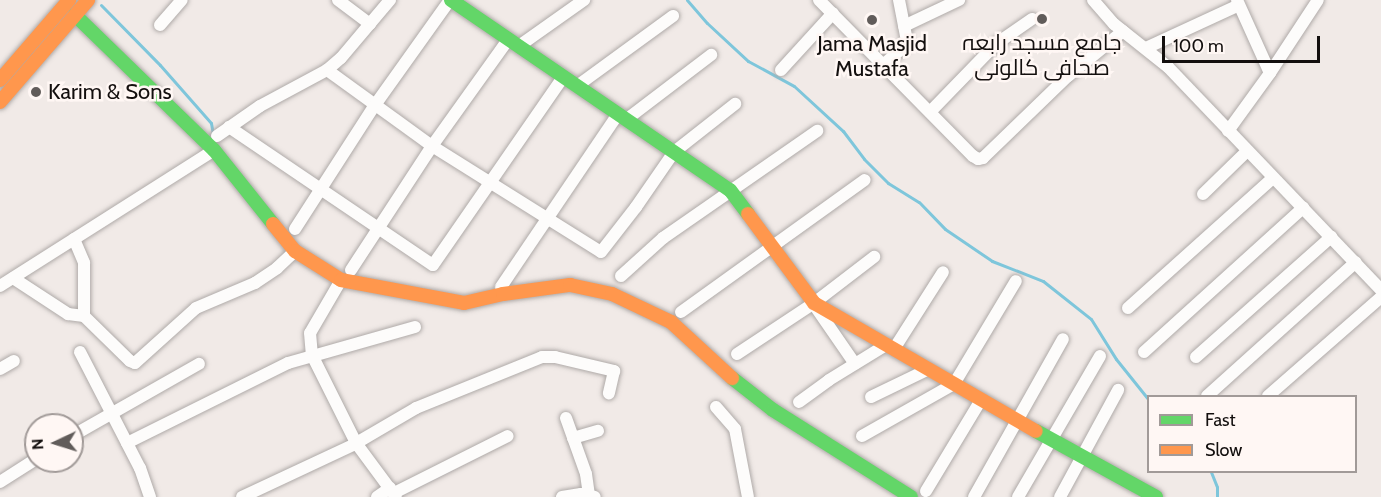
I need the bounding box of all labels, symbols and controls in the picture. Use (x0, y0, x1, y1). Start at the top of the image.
marker: جامع مسجد رابعہ صحافی کالونی (1035, 12, 1049, 26)
marker: Jama Masjid Mustafa (865, 13, 879, 27)
scale bar (1165, 24, 1322, 62)
place label: جامع مسجد رابعہ صحافی کالونی (963, 29, 1121, 80)
place label: Jama Masjid Mustafa (817, 30, 927, 82)
text: 100 m (1173, 35, 1224, 57)
place label: Karim & Sons (48, 79, 172, 105)
marker: Karim & Sons (29, 85, 43, 99)
legend (1147, 395, 1357, 473)
text: Fast (1205, 409, 1236, 431)
north arrow (24, 413, 84, 473)
text: N (28, 438, 47, 450)
text: Slow (1205, 439, 1242, 461)

